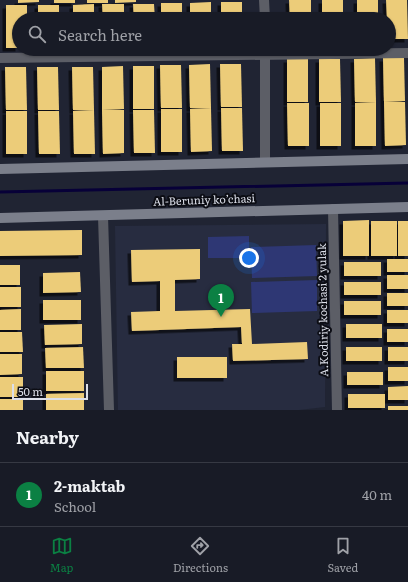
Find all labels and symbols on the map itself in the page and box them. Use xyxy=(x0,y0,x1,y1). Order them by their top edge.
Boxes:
street label: Al-Beruniy ko’chasi xyxy=(153,189,256,209)
street label: A.Kodiriy kochasi 2 yulak xyxy=(313,243,331,377)
your location xyxy=(239,248,259,268)
pin: 1 xyxy=(208,284,234,317)
scale bar xyxy=(12,382,88,401)

